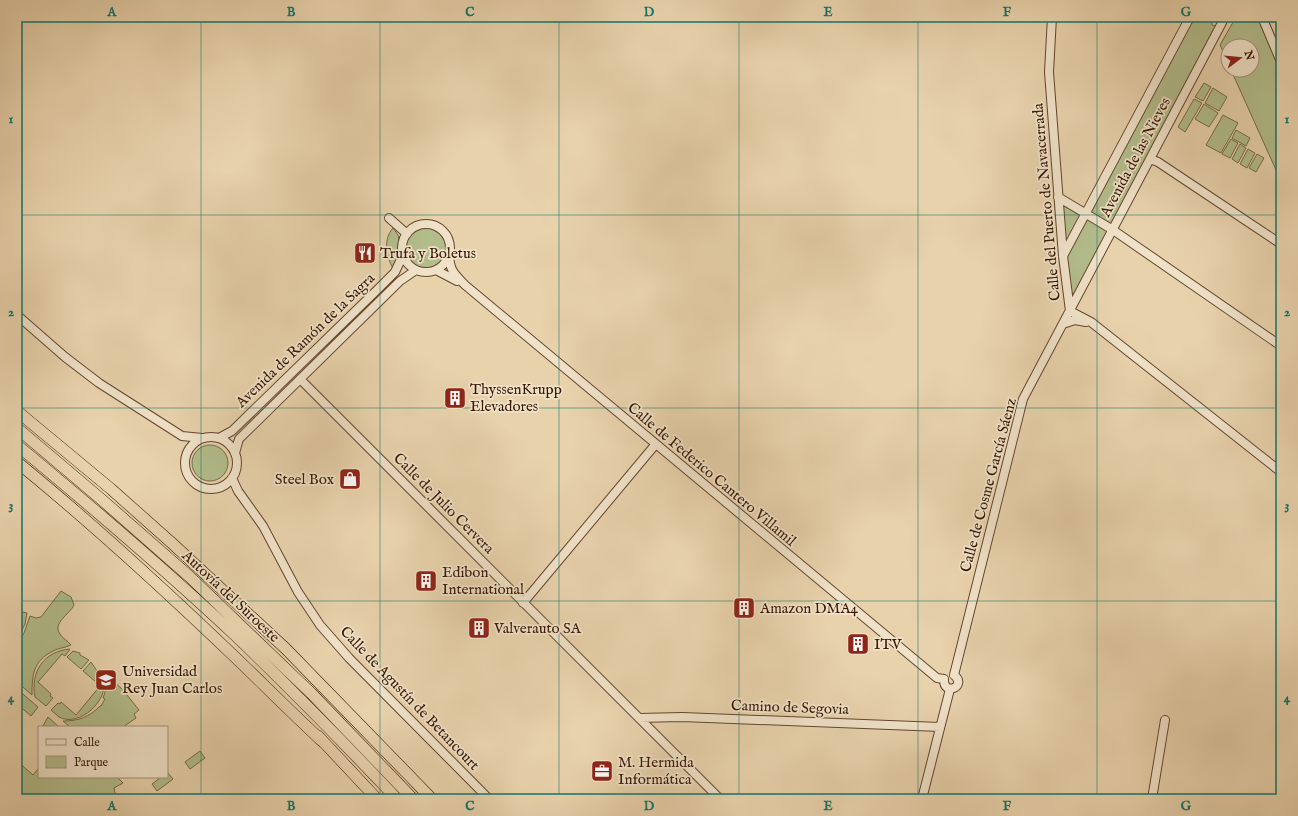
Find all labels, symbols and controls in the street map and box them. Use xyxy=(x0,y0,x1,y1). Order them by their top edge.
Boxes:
text: A xyxy=(107,4,118,21)
text: B xyxy=(287,4,296,21)
text: C xyxy=(465,4,475,21)
text: D xyxy=(644,4,655,21)
text: E xyxy=(823,4,833,21)
text: F xyxy=(1003,4,1012,21)
text: G xyxy=(1181,4,1192,21)
north arrow xyxy=(1220,38,1260,78)
text: N xyxy=(1240,48,1257,62)
street label: Avenida de las Nieves xyxy=(1095,94,1175,221)
street label: Calle del Puerto de Navacerrada xyxy=(1028,102,1065,302)
text: 1 xyxy=(9,111,14,128)
text: 1 xyxy=(1285,111,1290,128)
restaurant icon: Trufa y Boletus xyxy=(352,240,378,266)
place label: Trufa y Boletus xyxy=(380,244,476,263)
street label: Avenida de Ramón de la Sagra xyxy=(231,269,379,413)
text: 2 xyxy=(8,304,14,321)
text: 2 xyxy=(1284,304,1290,321)
place label: ThyssenKrupp Elevadores xyxy=(470,380,562,416)
building icon: ThyssenKrupp Elevadores xyxy=(442,385,468,411)
street label: Calle de Cosme García Sáenz xyxy=(956,396,1021,574)
street label: Calle de Federico Cantero Villamil xyxy=(623,398,801,551)
street label: Calle de Julio Cervera xyxy=(389,449,499,558)
shop icon: Steel Box xyxy=(337,466,363,492)
place label: Steel Box xyxy=(275,470,335,489)
text: 3 xyxy=(9,497,14,514)
text: 3 xyxy=(1285,497,1290,514)
street label: Autovía del Suroeste xyxy=(177,545,284,647)
place label: Edibon International xyxy=(442,563,525,599)
building icon: Edibon International xyxy=(413,568,439,594)
building icon: Amazon DMA4 xyxy=(731,595,757,621)
place label: Amazon DMA4 xyxy=(759,599,859,618)
building icon: Valverauto SA xyxy=(466,615,492,641)
place label: Valverauto SA xyxy=(493,619,582,638)
street label: Calle de Agustín de Betancourt xyxy=(336,622,483,774)
building icon: ITV xyxy=(845,631,871,657)
place label: ITV xyxy=(874,635,903,654)
place label: Universidad Rey Juan Carlos xyxy=(122,662,222,698)
school or university icon: Universidad Rey Juan Carlos xyxy=(93,667,119,693)
text: 4 xyxy=(8,690,15,707)
text: 4 xyxy=(1284,690,1291,707)
street label: Camino de Segovia xyxy=(731,696,850,719)
legend xyxy=(38,726,168,778)
text: Calle xyxy=(74,735,100,750)
place label: M. Hermida Informática xyxy=(618,753,694,789)
text: Parque xyxy=(74,755,109,771)
office icon: M. Hermida Informática xyxy=(589,758,615,784)
text: A xyxy=(107,798,118,815)
text: B xyxy=(287,798,296,815)
text: C xyxy=(465,798,475,815)
text: D xyxy=(644,798,655,815)
text: E xyxy=(823,798,833,815)
text: F xyxy=(1003,798,1012,815)
text: G xyxy=(1181,798,1192,815)

